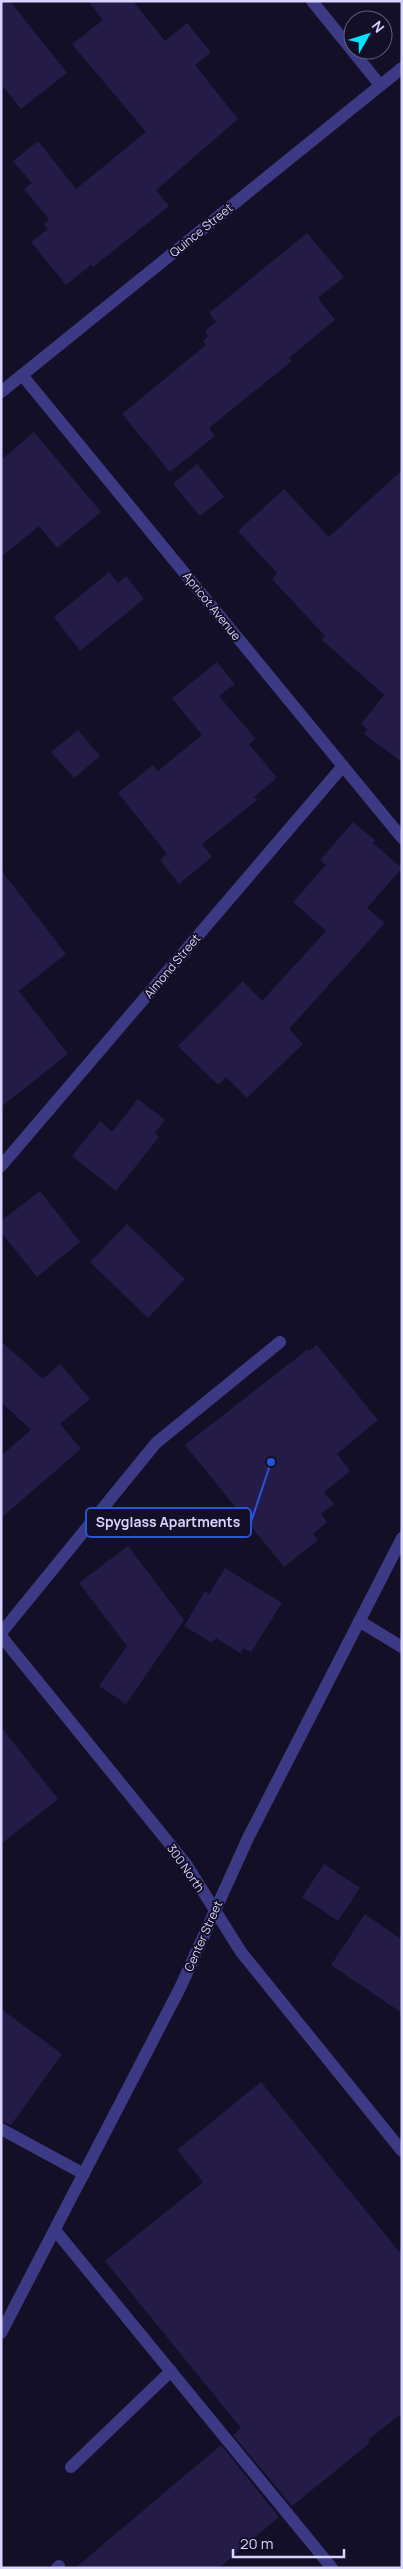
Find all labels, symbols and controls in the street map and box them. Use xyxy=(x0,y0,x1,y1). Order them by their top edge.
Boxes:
north arrow xyxy=(343,10,393,60)
text: N xyxy=(368,17,389,36)
street label: Quince Street xyxy=(166,199,236,261)
street label: Apricot Avenue xyxy=(179,568,245,644)
street label: Almond Street xyxy=(140,930,204,1002)
callout: Spyglass Apartments xyxy=(86,1508,251,1537)
text: Spyglass Apartments xyxy=(96,1512,241,1531)
street label: 300 North xyxy=(163,1840,209,1896)
street label: Center Street xyxy=(180,1898,226,1974)
scale bar xyxy=(233,2526,344,2558)
text: 20 m xyxy=(240,2533,273,2554)

